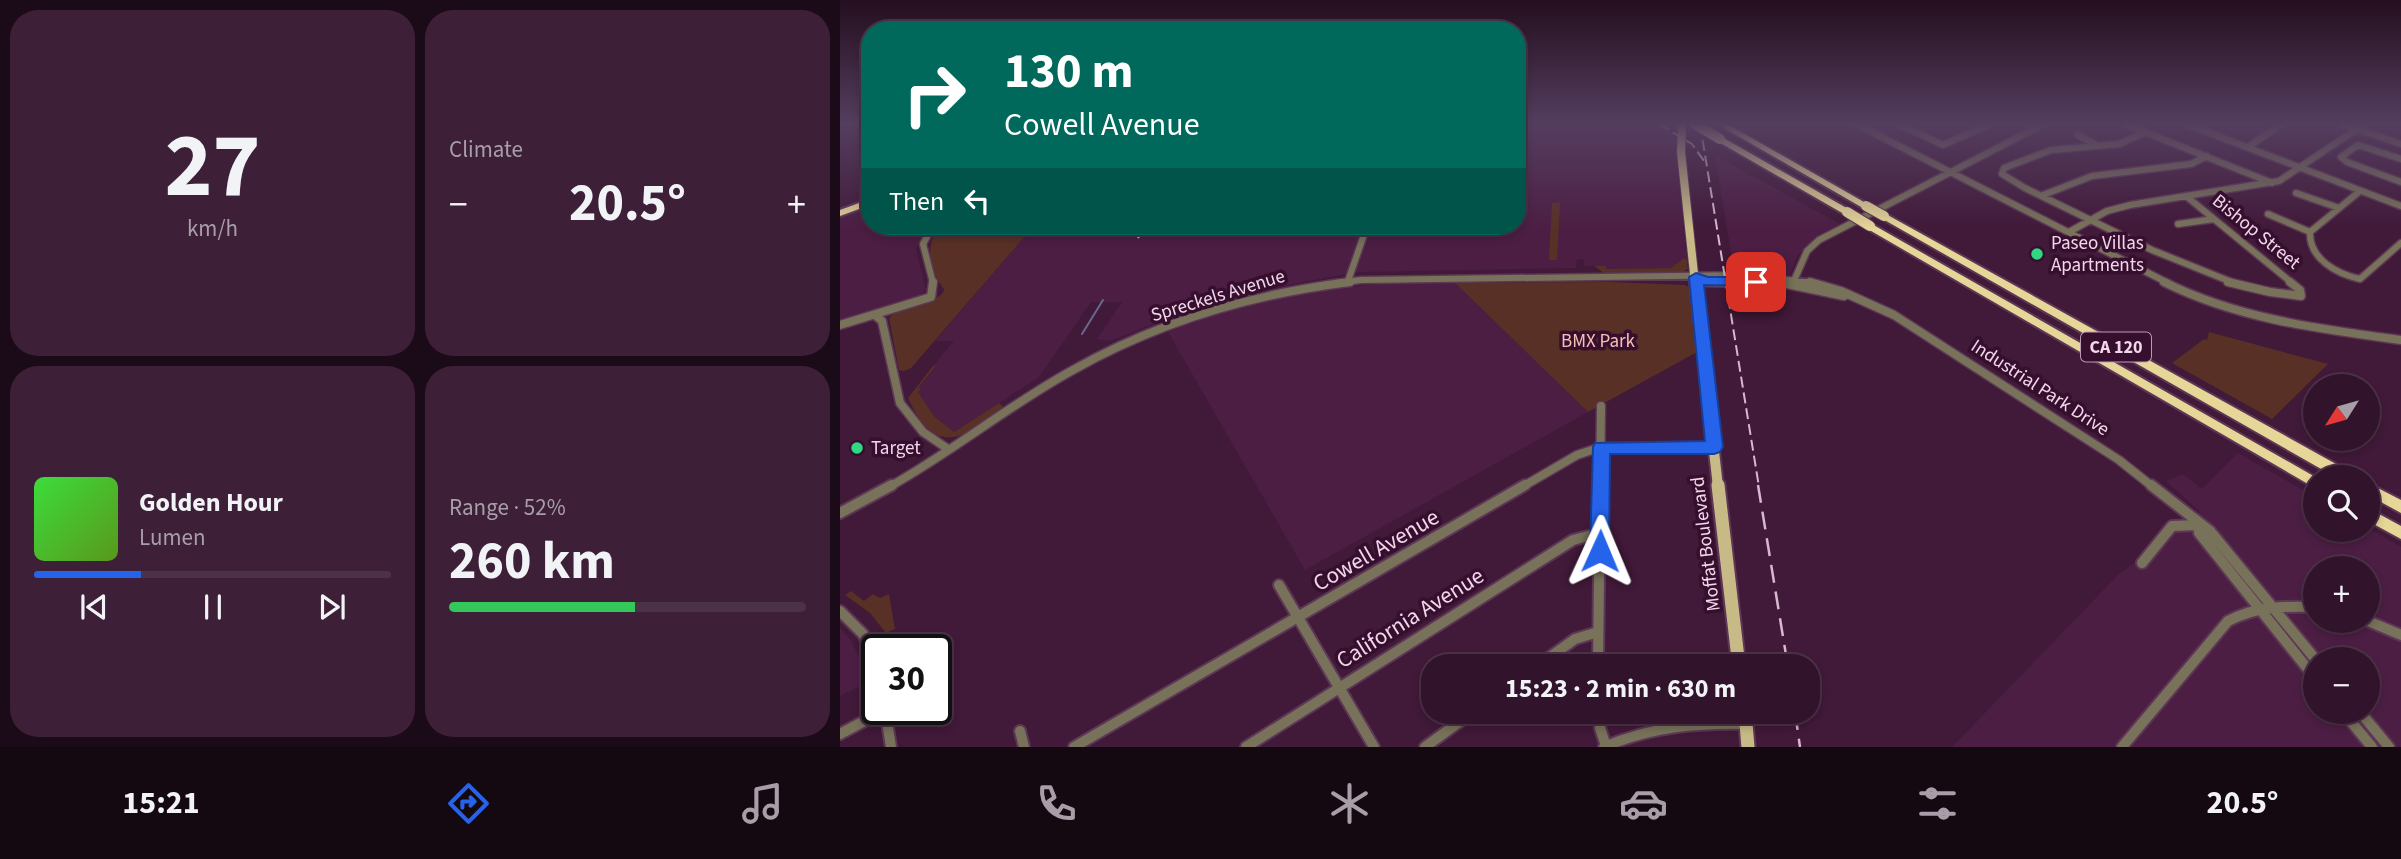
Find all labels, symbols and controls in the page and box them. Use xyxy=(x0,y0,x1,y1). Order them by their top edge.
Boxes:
text: 130 m xyxy=(1004,37,1133,107)
icon: right xyxy=(889,49,980,140)
text: 27 xyxy=(164,102,261,231)
text: Cowell Avenue xyxy=(1004,102,1200,148)
text: Climate xyxy=(449,133,523,166)
text: 20.5° xyxy=(569,167,686,241)
text: − xyxy=(449,178,468,232)
text: + xyxy=(787,178,806,232)
icon: left xyxy=(958,182,996,220)
text: Then xyxy=(889,183,944,220)
street label: Bishop Street xyxy=(2206,188,2306,276)
text: km/h xyxy=(187,212,238,245)
place label: Paseo Villas Apartments xyxy=(2051,230,2144,279)
marker: Paseo Villas Apartments xyxy=(2029,246,2045,262)
pin xyxy=(1726,252,1786,312)
street label: Spreckels Avenue xyxy=(1148,263,1288,329)
icon: arrive xyxy=(1737,263,1775,301)
park label: BMX Park xyxy=(1561,328,1636,355)
road number: CA 120 xyxy=(2081,332,2151,362)
street label: Industrial Park Drive xyxy=(1965,333,2115,443)
north arrow xyxy=(2303,374,2380,452)
map controls xyxy=(2303,374,2380,724)
place label: Target xyxy=(871,435,921,462)
marker: Target xyxy=(849,440,865,456)
button: search xyxy=(2303,465,2380,542)
street label: Moffat Boulevard xyxy=(1684,475,1728,613)
text: Golden Hour xyxy=(139,484,283,521)
text: Range · 52% xyxy=(449,491,566,524)
street label: Cowell Avenue xyxy=(1307,501,1445,599)
position arrow xyxy=(1563,514,1637,588)
text: Lumen xyxy=(139,521,206,554)
text: 260 km xyxy=(449,525,615,599)
button: + xyxy=(2303,556,2380,633)
street label: California Avenue xyxy=(1330,559,1490,677)
icon: previous xyxy=(75,588,113,626)
icon: pause xyxy=(194,588,232,626)
icon: next xyxy=(313,588,351,626)
speed limit sign: 30 xyxy=(861,634,952,725)
button: − xyxy=(2303,647,2380,724)
text: 15:23 · 2 min · 630 m xyxy=(1505,670,1736,707)
icon: directions xyxy=(444,779,493,828)
icon: music xyxy=(738,779,787,828)
icon: phone xyxy=(1032,779,1081,828)
icon: climate xyxy=(1325,779,1374,828)
icon: car xyxy=(1619,779,1668,828)
icon: filters xyxy=(1913,779,1962,828)
text: 15:21 xyxy=(122,780,200,826)
text: 20.5° xyxy=(2207,780,2279,826)

